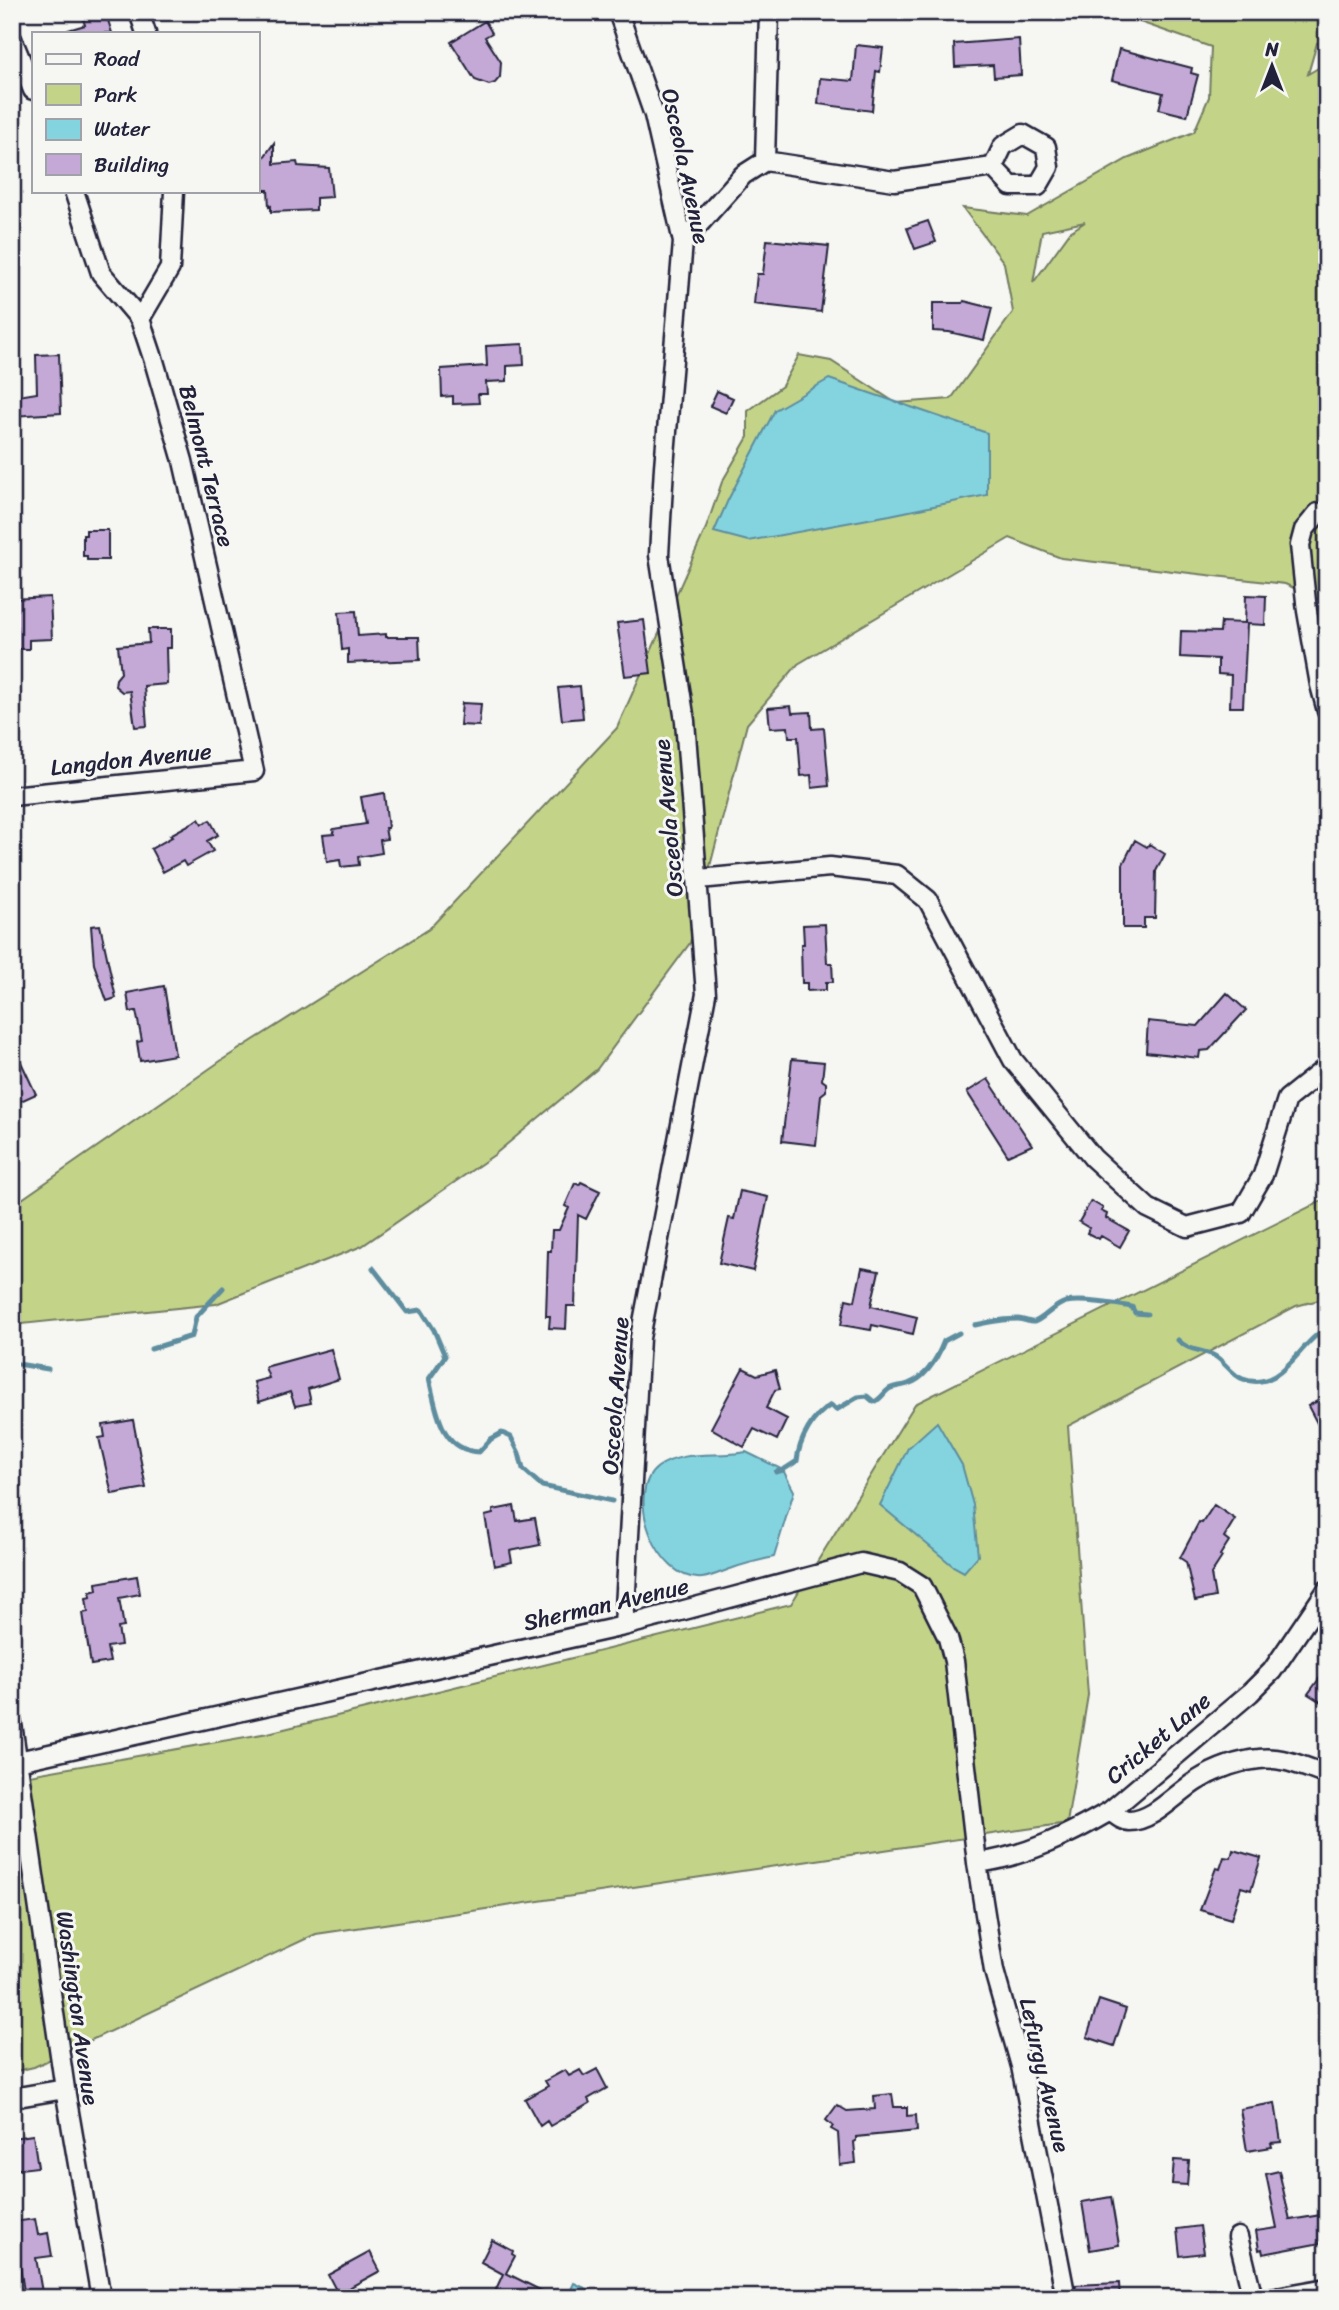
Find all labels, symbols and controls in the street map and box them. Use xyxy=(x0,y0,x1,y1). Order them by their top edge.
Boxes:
legend xyxy=(32,32,259,192)
north arrow xyxy=(1238,32,1308,102)
text: N xyxy=(1264,33,1279,66)
text: Road xyxy=(94,40,141,78)
text: Park xyxy=(94,76,137,114)
street label: Osceola Avenue xyxy=(649,85,722,248)
text: Water xyxy=(94,110,151,148)
text: Building xyxy=(94,146,170,184)
street label: Belmont Terrace xyxy=(167,380,247,552)
street label: Langdon Avenue xyxy=(48,731,214,788)
street label: Osceola Avenue xyxy=(641,737,696,898)
street label: Osceola Avenue xyxy=(590,1316,641,1476)
street label: Sherman Avenue xyxy=(519,1565,693,1643)
street label: Cricket Lane xyxy=(1096,1681,1221,1795)
street label: Washington Avenue xyxy=(44,1908,111,2108)
street label: Lefurgy Avenue xyxy=(1007,1994,1082,2156)

